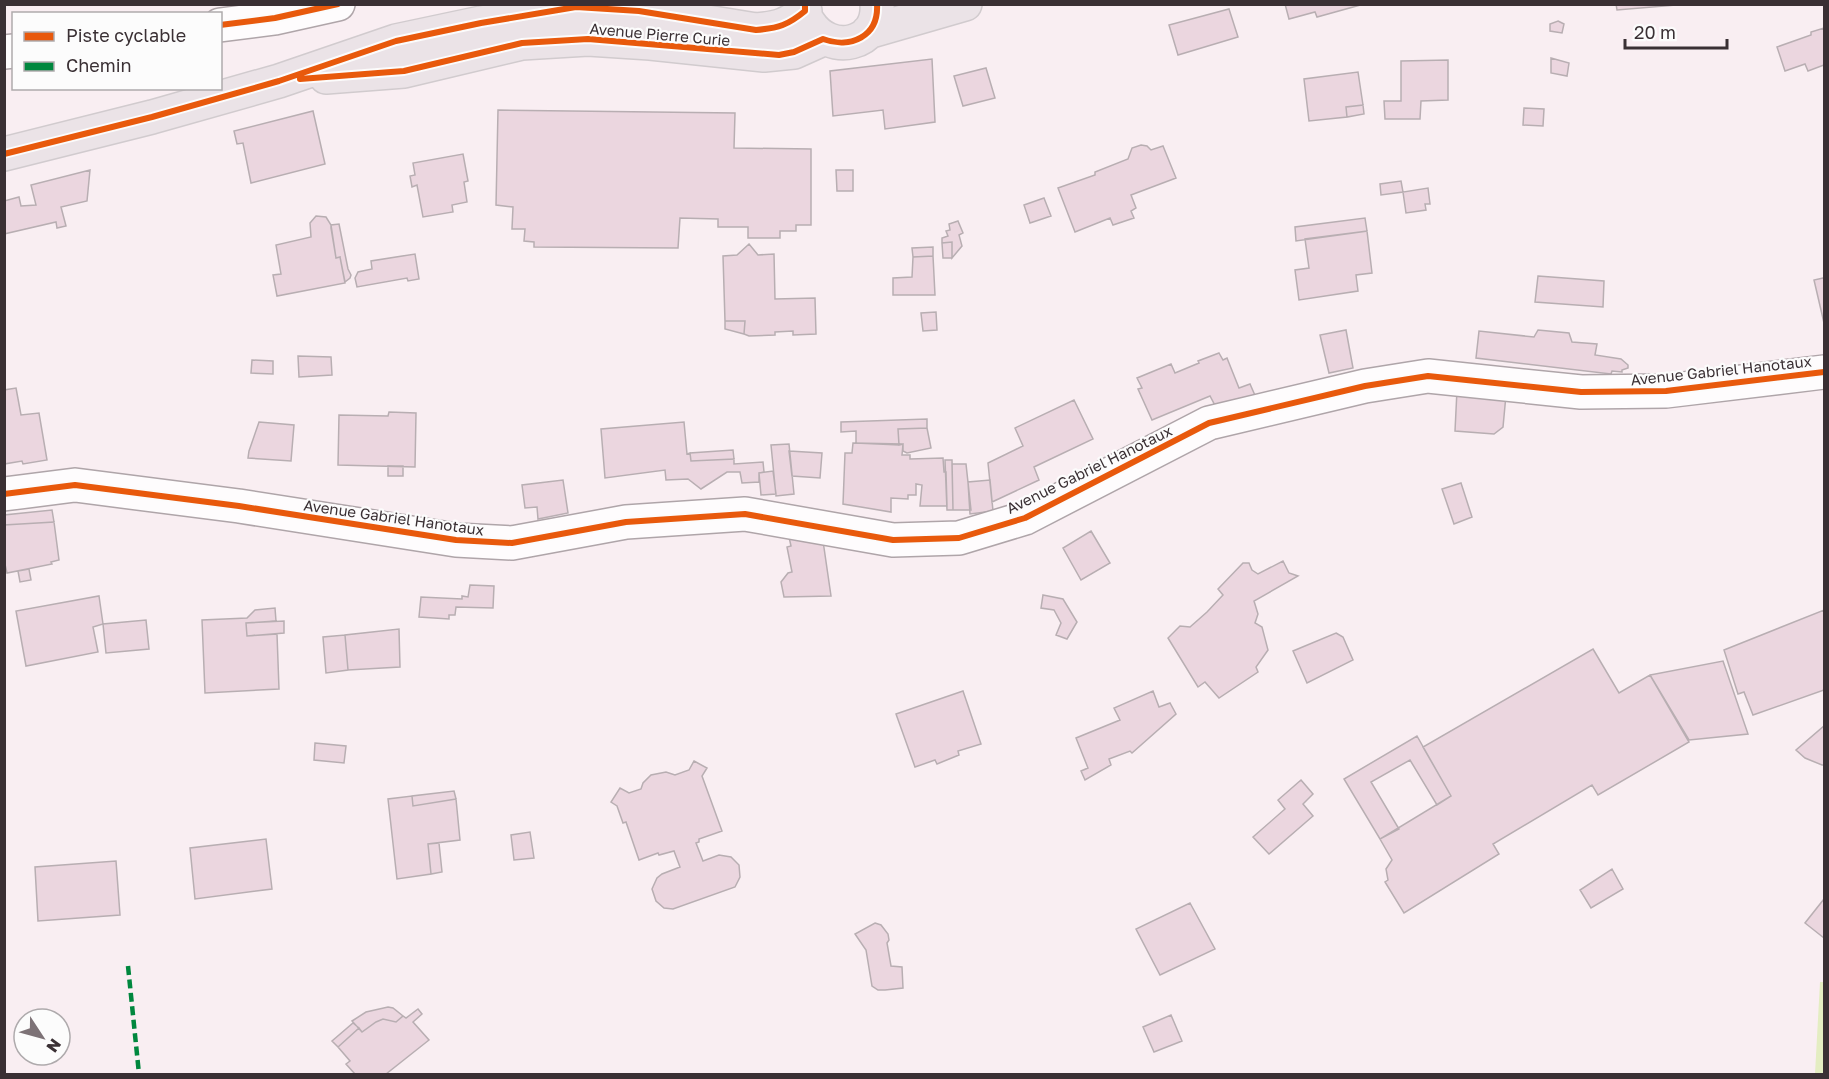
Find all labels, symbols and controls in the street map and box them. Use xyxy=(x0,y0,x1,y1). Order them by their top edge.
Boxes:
legend xyxy=(12,12,222,90)
scale bar xyxy=(1625,12,1727,50)
street label: Avenue Pierre Curie xyxy=(589,19,731,49)
text: 20 m xyxy=(1634,21,1676,43)
text: Piste cyclable xyxy=(66,24,186,46)
text: Chemin xyxy=(66,54,132,76)
street label: Avenue Gabriel Hanotaux xyxy=(1630,352,1812,388)
street label: Avenue Gabriel Hanotaux xyxy=(1003,421,1175,517)
street label: Avenue Gabriel Hanotaux xyxy=(303,495,485,539)
north arrow xyxy=(12,1007,72,1067)
text: N xyxy=(42,1035,66,1057)

